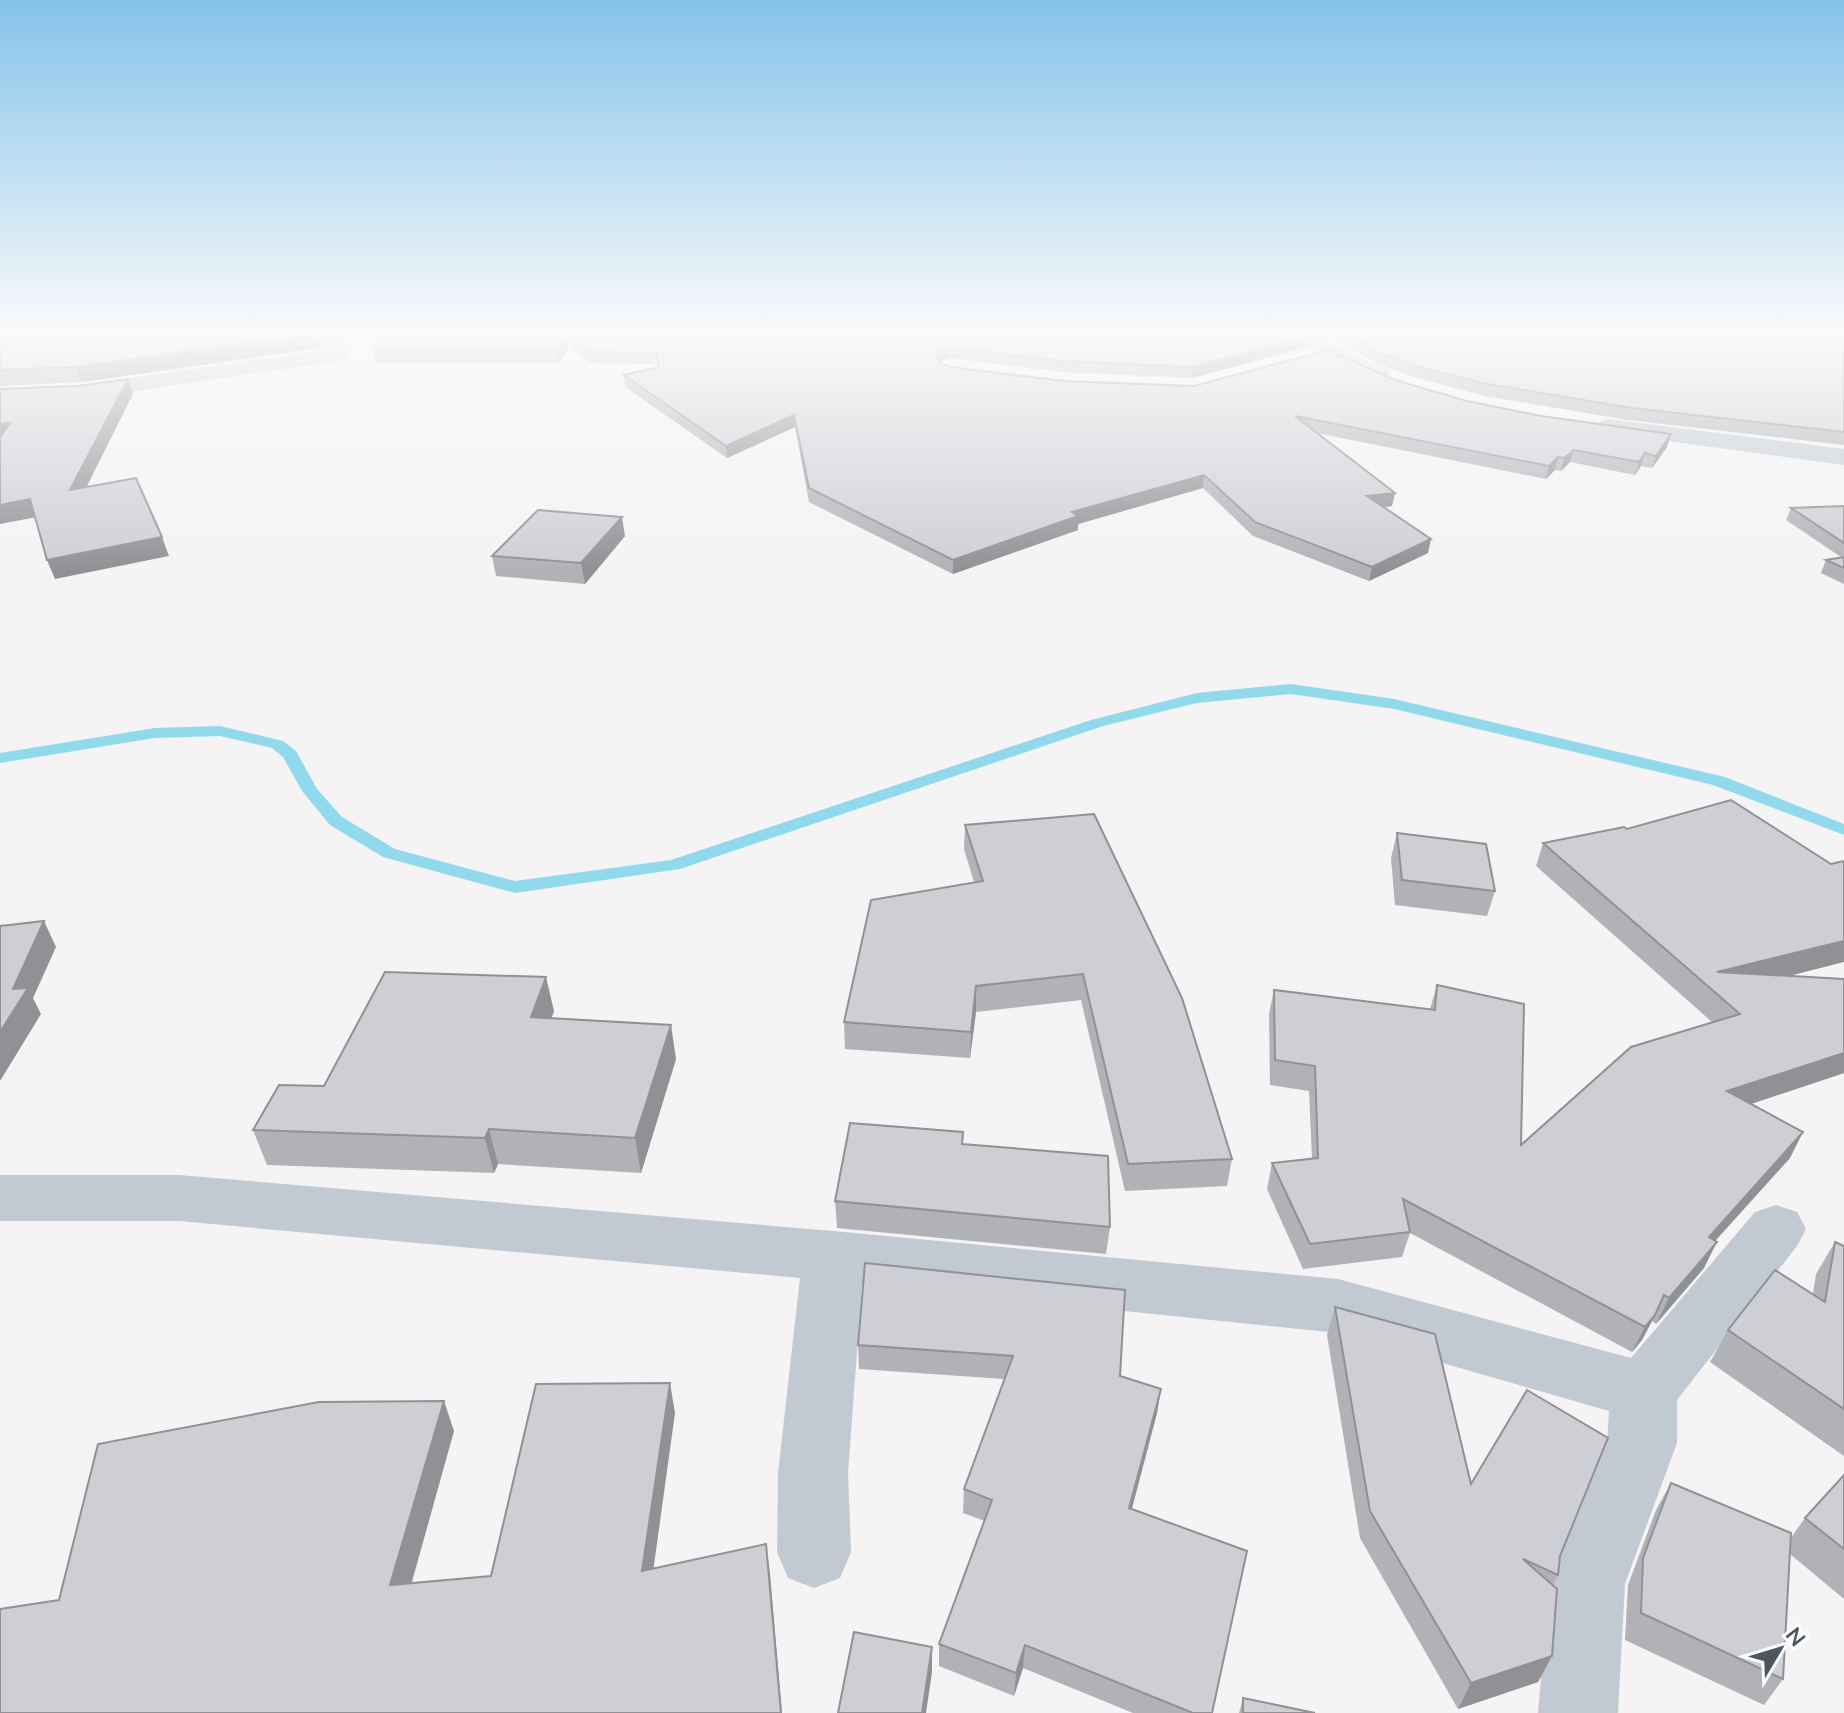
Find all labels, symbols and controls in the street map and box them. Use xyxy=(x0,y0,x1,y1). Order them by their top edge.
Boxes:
north arrow xyxy=(1740,1609,1820,1689)
text: N xyxy=(1778,1622,1812,1653)

